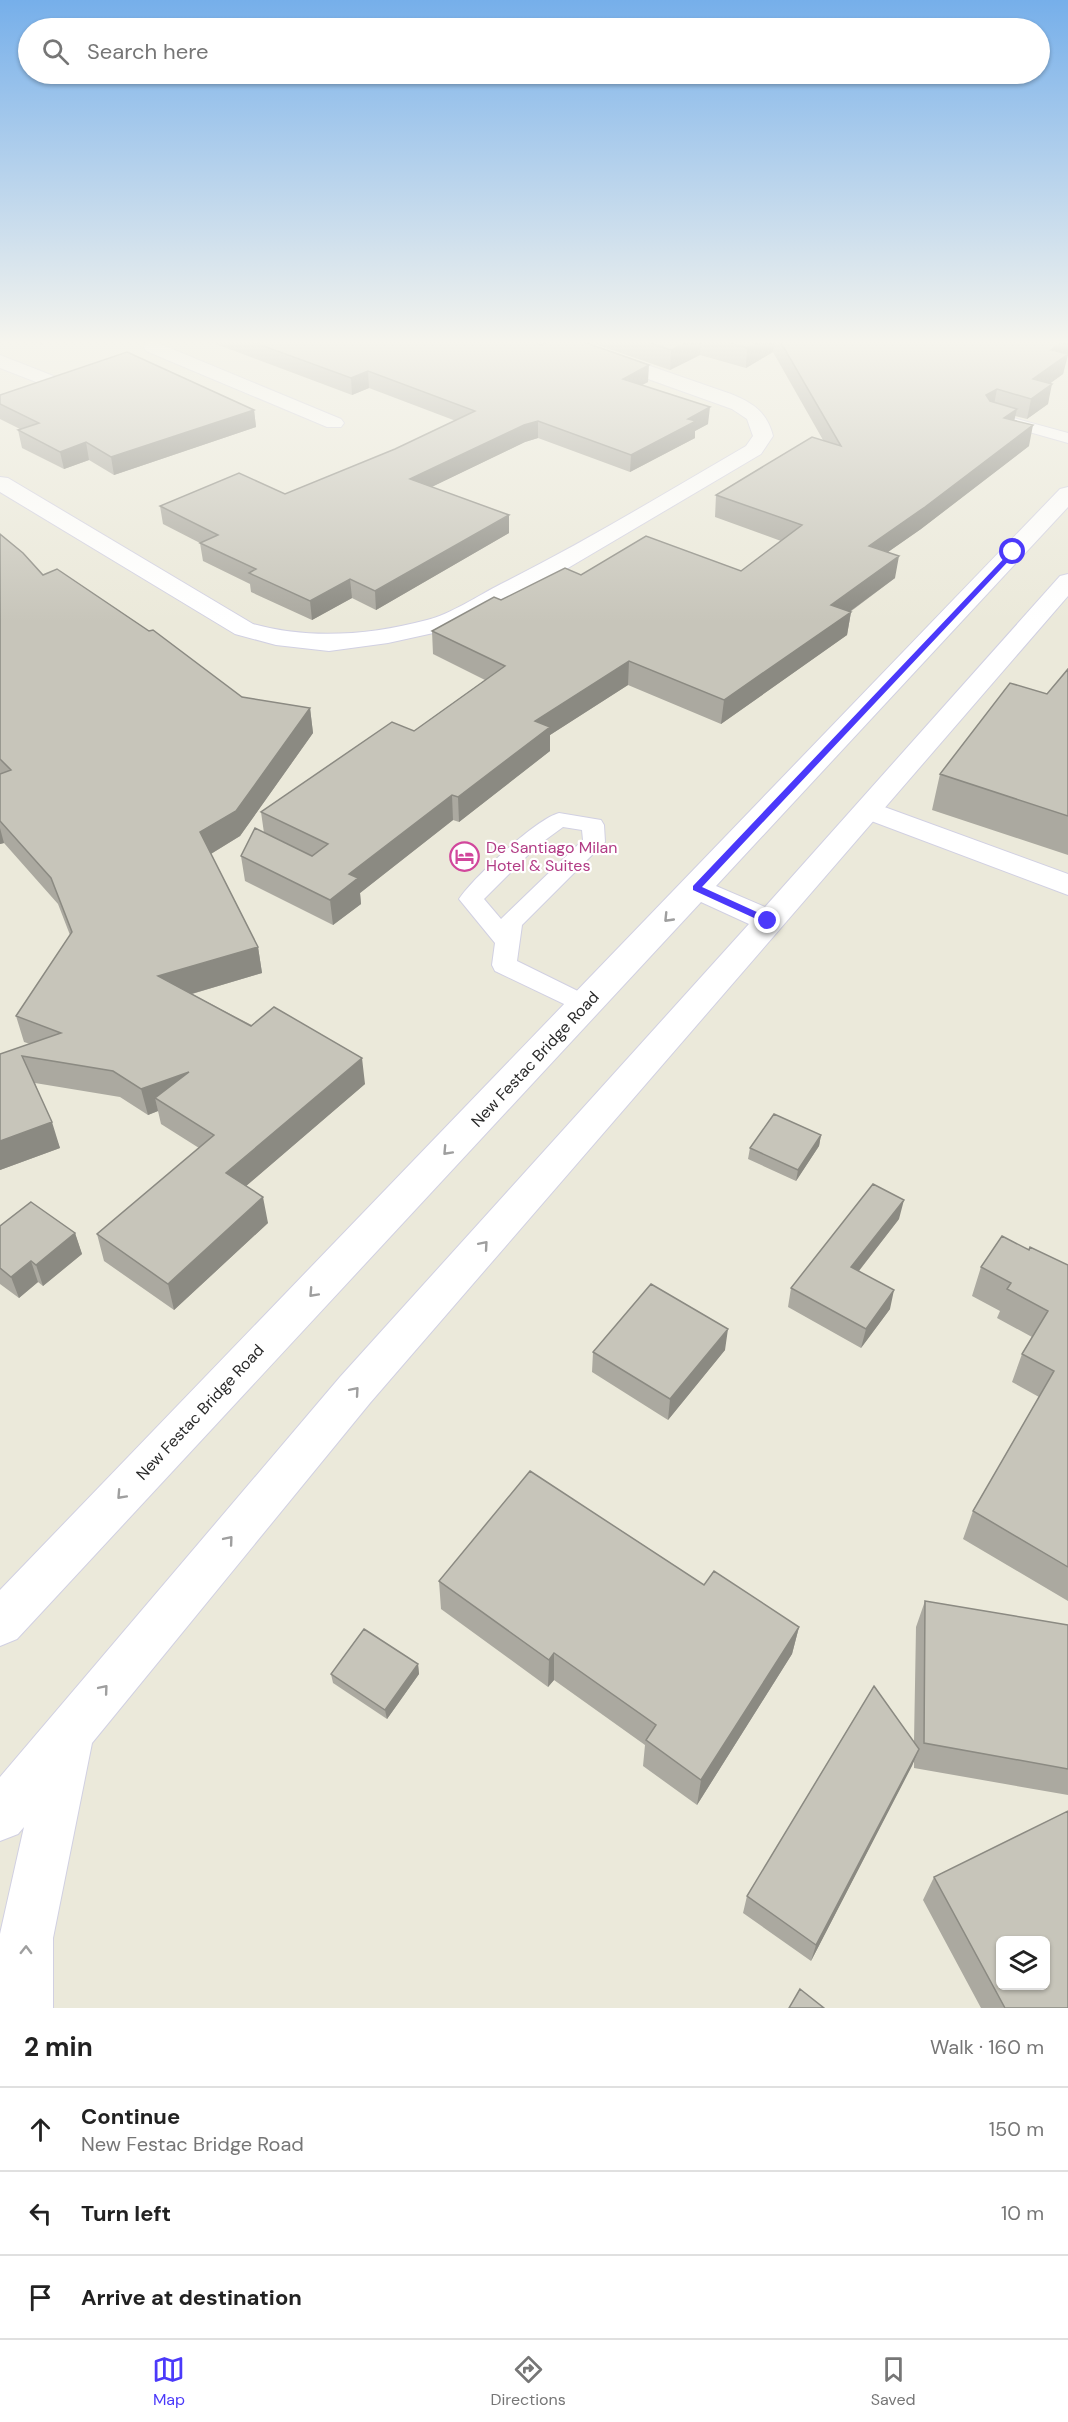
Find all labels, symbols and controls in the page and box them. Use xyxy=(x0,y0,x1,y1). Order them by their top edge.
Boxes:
search box xyxy=(18,18,1050,84)
icon: search xyxy=(39,35,72,68)
text: Search here xyxy=(87,37,208,66)
route start xyxy=(999,538,1025,564)
place label: De Santiago Milan Hotel & Suites xyxy=(486,837,617,876)
hotel icon: De Santiago Milan Hotel & Suites xyxy=(449,840,481,872)
route end xyxy=(754,907,780,933)
one-way arrow xyxy=(664,912,675,922)
street label: New Festac Bridge Road xyxy=(467,987,603,1131)
one-way arrow xyxy=(443,1145,454,1155)
one-way arrow xyxy=(477,1241,488,1252)
one-way arrow xyxy=(309,1286,320,1297)
street label: New Festac Bridge Road xyxy=(132,1340,268,1484)
one-way arrow xyxy=(348,1387,359,1398)
one-way arrow xyxy=(117,1489,128,1499)
one-way arrow xyxy=(222,1536,233,1547)
one-way arrow xyxy=(97,1685,108,1696)
map controls xyxy=(996,1936,1050,1990)
button: layers xyxy=(996,1936,1050,1990)
one-way arrow xyxy=(20,1945,32,1954)
text: 2 min xyxy=(24,2030,93,2064)
text: Walk · 160 m xyxy=(930,2034,1044,2060)
text: Continue xyxy=(81,2102,180,2131)
icon: ahead xyxy=(24,2113,57,2146)
text: 150 m xyxy=(989,2116,1044,2142)
text: New Festac Bridge Road xyxy=(81,2131,304,2157)
icon: left xyxy=(24,2197,57,2230)
text: Turn left xyxy=(81,2199,171,2228)
text: 10 m xyxy=(1001,2200,1044,2226)
icon: arrive xyxy=(24,2281,57,2314)
text: Arrive at destination xyxy=(81,2283,302,2312)
tab: Map xyxy=(152,2353,185,2410)
tab: Directions xyxy=(490,2353,566,2410)
tab: Saved xyxy=(871,2353,916,2410)

